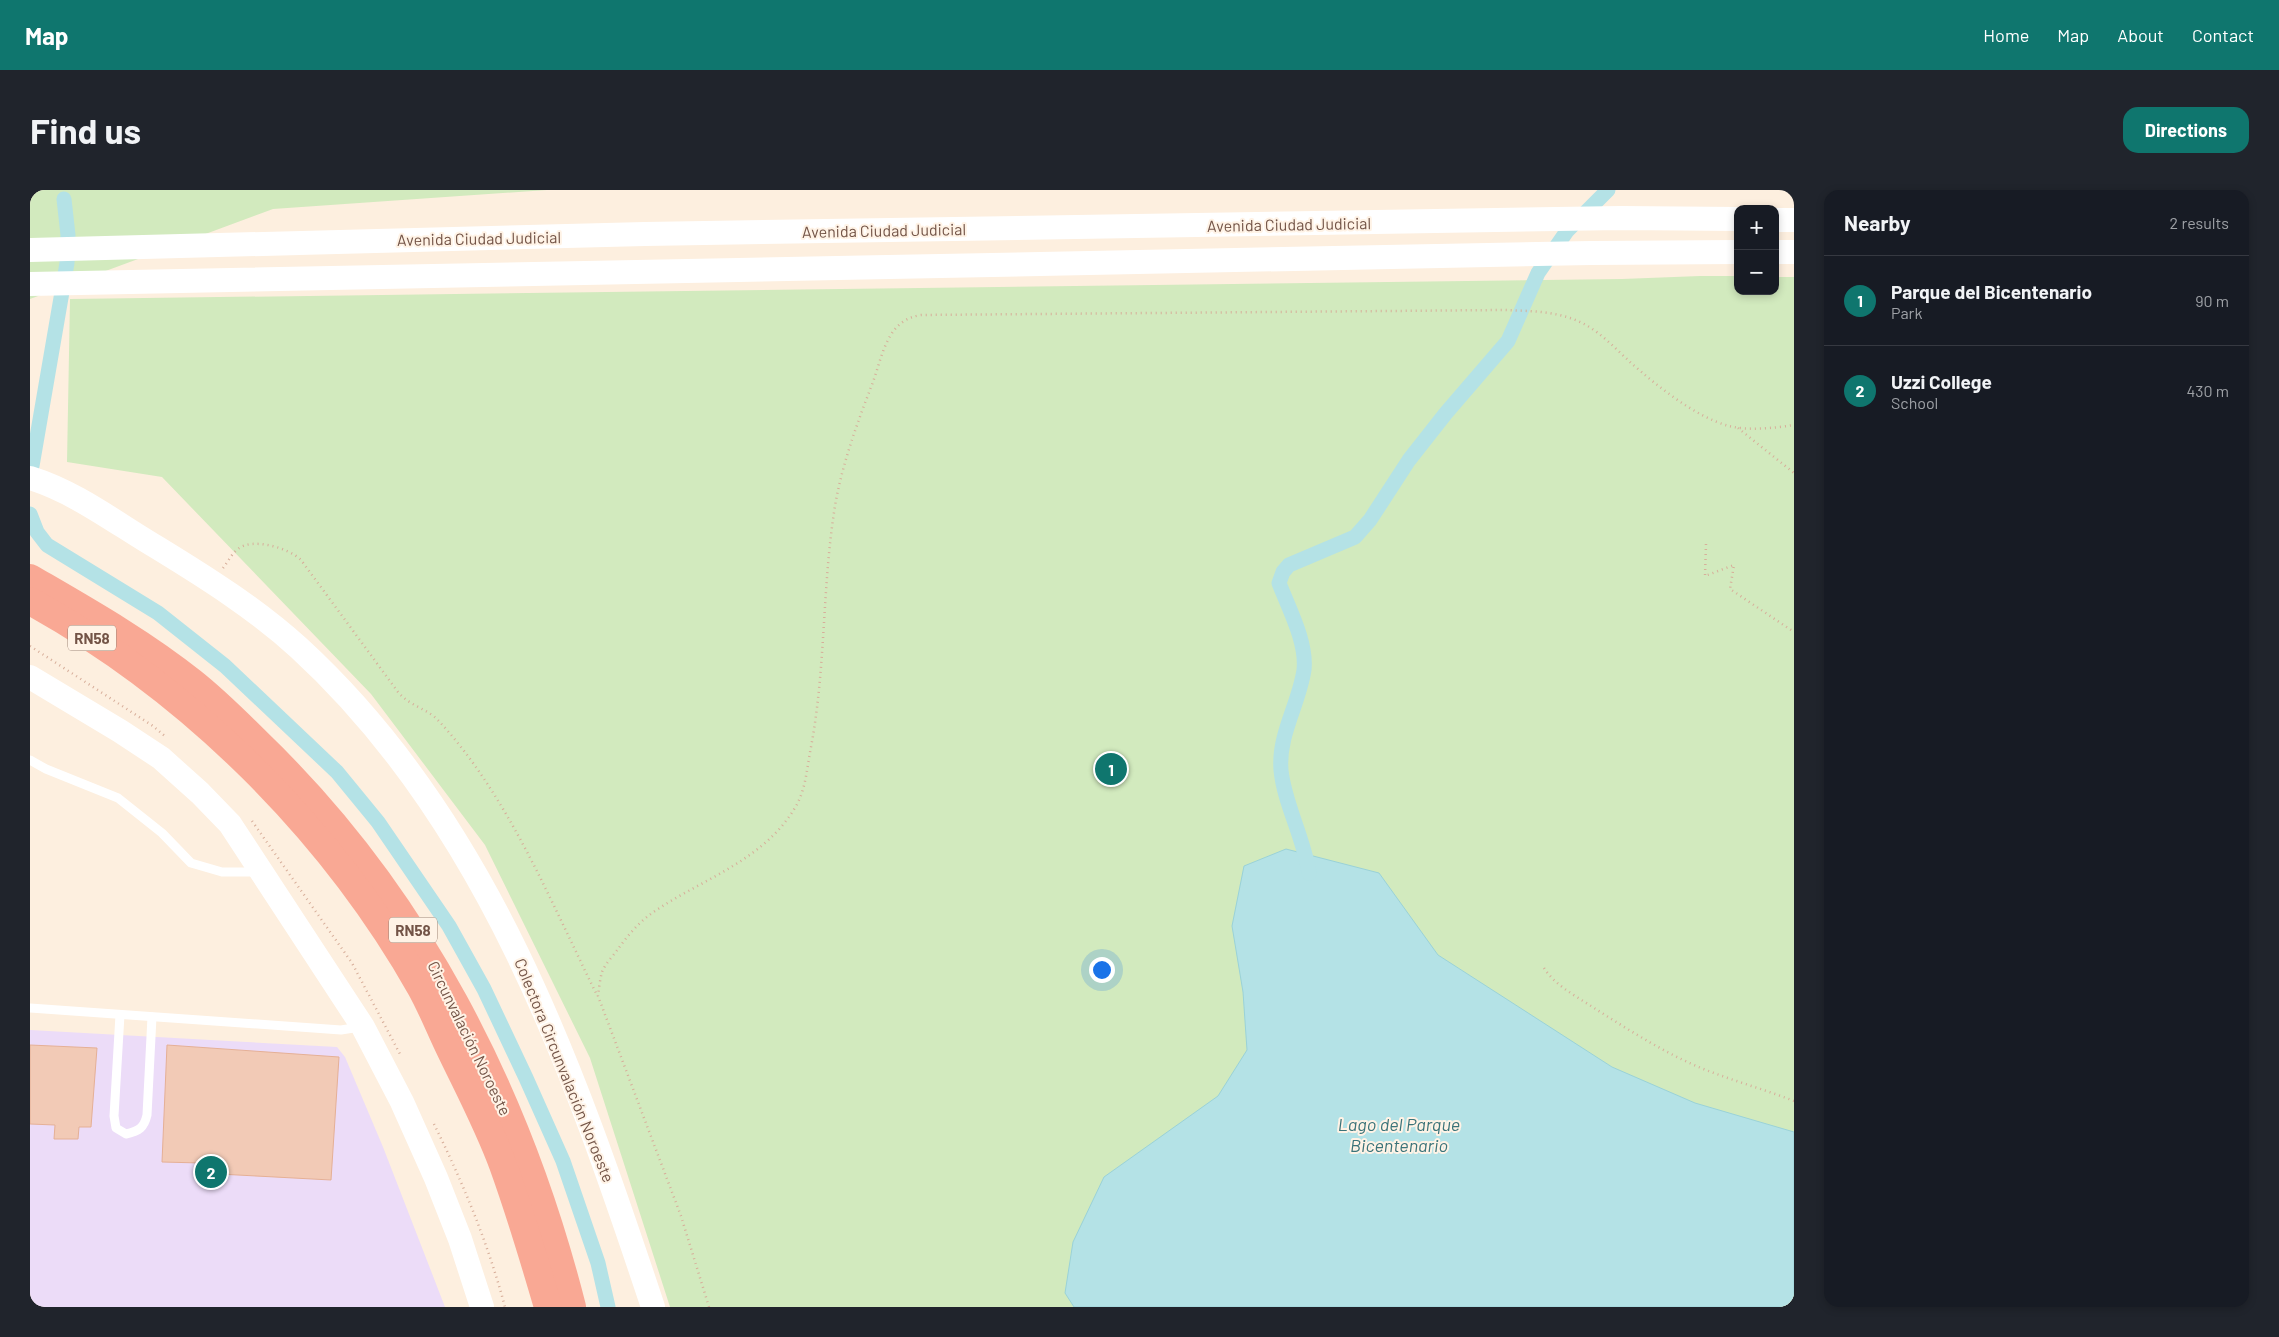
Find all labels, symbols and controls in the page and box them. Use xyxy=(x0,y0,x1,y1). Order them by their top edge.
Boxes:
text: Map xyxy=(25,21,68,50)
text: Home xyxy=(1983,24,2029,46)
text: Map xyxy=(2057,24,2089,46)
text: About xyxy=(2117,24,2164,46)
text: Contact xyxy=(2192,24,2254,46)
button: Directions xyxy=(2123,107,2249,153)
text: Find us xyxy=(30,109,141,151)
map controls xyxy=(1734,205,1779,295)
button: + xyxy=(1734,205,1779,250)
text: Nearby xyxy=(1844,210,1910,235)
street label: Avenida Ciudad Judicial xyxy=(1207,213,1371,235)
text: 2 results xyxy=(2170,213,2229,232)
street label: Avenida Ciudad Judicial xyxy=(802,219,966,241)
street label: Avenida Ciudad Judicial xyxy=(397,227,561,249)
button: − xyxy=(1734,250,1779,295)
text: Parque del Bicentenario xyxy=(1891,280,2092,303)
text: 1 xyxy=(1857,291,1863,310)
text: 90 m xyxy=(2195,291,2229,310)
text: Park xyxy=(1891,303,1922,322)
text: Uzzi College xyxy=(1891,370,1992,393)
text: 2 xyxy=(1856,381,1864,400)
text: 430 m xyxy=(2186,381,2229,400)
text: School xyxy=(1891,393,1938,412)
road number: RN58 xyxy=(68,626,116,650)
pin: 1 xyxy=(1095,750,1127,788)
road number: RN58 xyxy=(389,918,437,942)
street label: Colectora Circunvalación Noroeste xyxy=(511,955,619,1185)
your location xyxy=(1089,957,1115,983)
street label: Circunvalación Noroeste xyxy=(424,958,516,1118)
water label: Lago del Parque Bicentenario xyxy=(1338,1113,1460,1156)
pin: 2 xyxy=(195,1153,227,1191)

